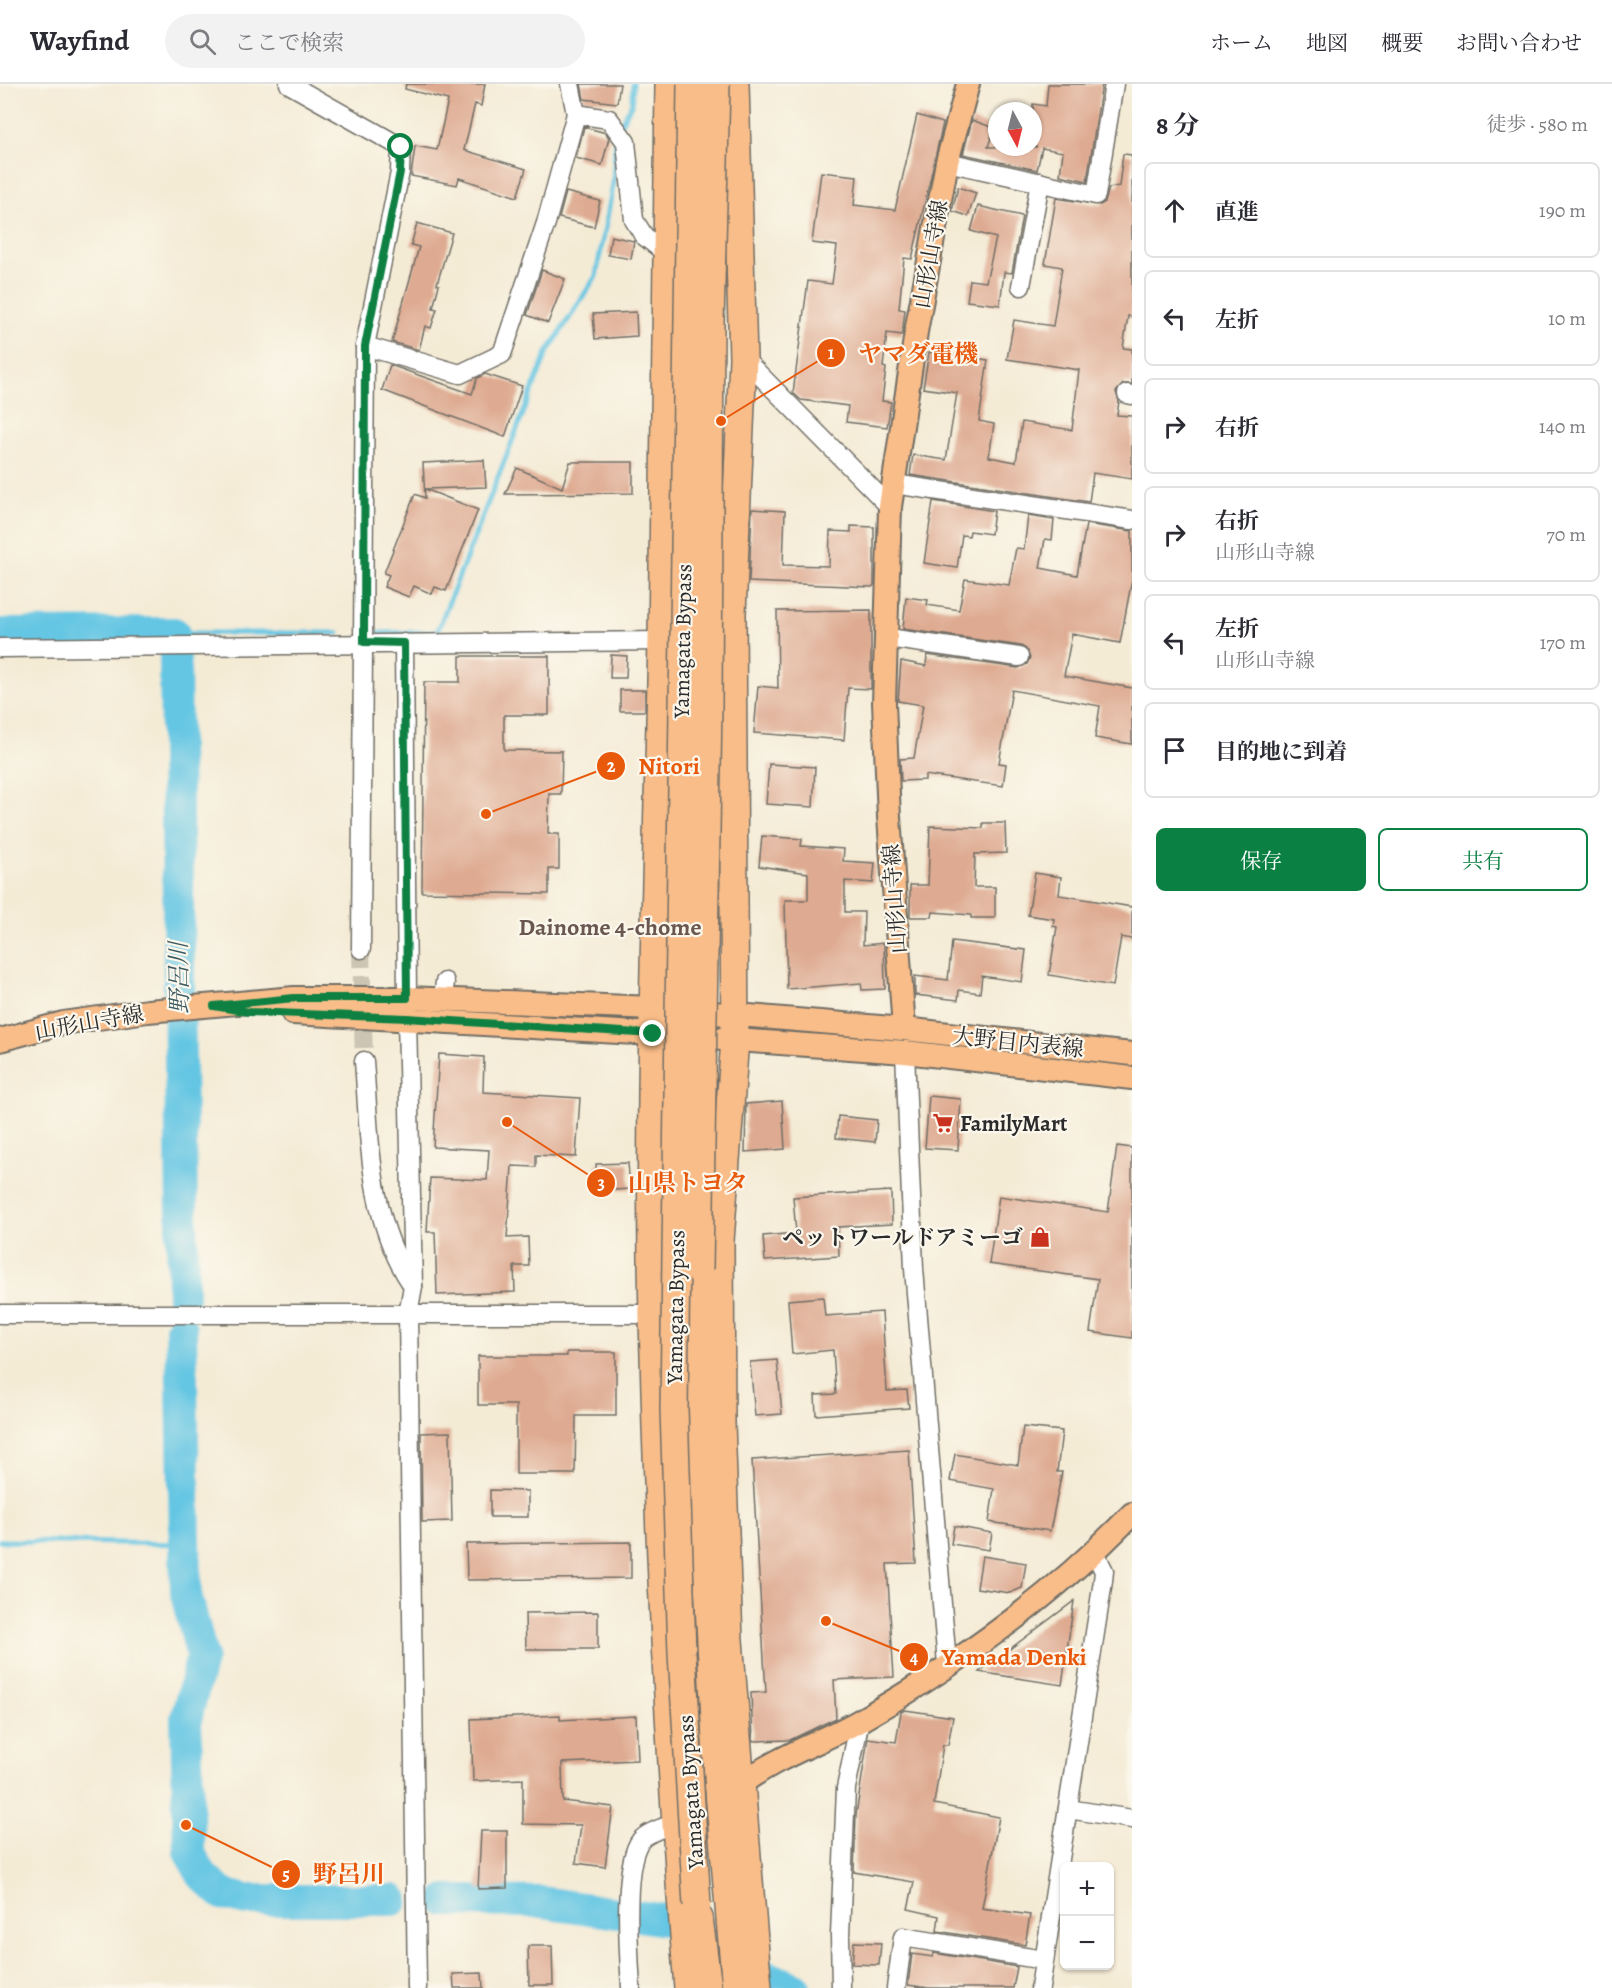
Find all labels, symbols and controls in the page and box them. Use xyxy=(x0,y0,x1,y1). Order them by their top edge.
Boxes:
search box xyxy=(165,14,585,68)
text: Wayfind xyxy=(30,22,129,60)
icon: search xyxy=(186,25,219,58)
text: ここで検索 xyxy=(234,28,344,58)
text: ホーム xyxy=(1210,29,1273,57)
text: 地図 xyxy=(1306,29,1348,57)
text: 概要 xyxy=(1381,29,1423,57)
text: お問い合わせ xyxy=(1456,29,1582,57)
north arrow xyxy=(988,102,1042,156)
text: 8 分 xyxy=(1156,108,1199,143)
text: 徒歩 · 580 m xyxy=(1487,111,1588,138)
route start xyxy=(387,133,413,159)
icon: ahead xyxy=(1158,194,1191,227)
street label: 山形山寺線 xyxy=(907,197,955,311)
text: 直進 xyxy=(1215,197,1259,227)
text: 190 m xyxy=(1539,197,1586,224)
icon: left xyxy=(1158,302,1191,335)
text: 左折 xyxy=(1215,305,1259,335)
text: 10 m xyxy=(1548,305,1586,332)
callout: ヤマダ電機 xyxy=(816,332,990,374)
text: ヤマダ電機 xyxy=(858,338,978,370)
text: 1 xyxy=(828,341,835,365)
icon: right xyxy=(1158,410,1191,443)
text: 右折 xyxy=(1215,413,1259,443)
text: 140 m xyxy=(1539,413,1586,440)
text: 右折 xyxy=(1215,506,1259,536)
icon: right xyxy=(1158,518,1191,551)
text: 70 m xyxy=(1546,521,1586,548)
text: 山形山寺線 xyxy=(1215,539,1315,566)
street label: Yamagata Bypass xyxy=(667,564,699,720)
text: 左折 xyxy=(1215,614,1259,644)
icon: left xyxy=(1158,626,1191,659)
text: 170 m xyxy=(1540,629,1586,656)
text: 山形山寺線 xyxy=(1215,647,1315,674)
icon: arrive xyxy=(1158,734,1191,767)
text: 目的地に到着 xyxy=(1215,737,1347,767)
callout: Nitori xyxy=(596,745,711,787)
text: Nitori xyxy=(638,750,700,782)
text: 2 xyxy=(607,754,616,778)
button: 保存 xyxy=(1156,828,1366,891)
button: 共有 xyxy=(1378,828,1588,891)
street label: 山形山寺線 xyxy=(876,843,914,955)
district label: Dainome 4-chome xyxy=(518,911,702,943)
water label: 野呂川 xyxy=(162,939,196,1014)
street label: 山形山寺線 xyxy=(32,999,146,1047)
route end xyxy=(639,1020,665,1046)
street label: 大野目内表線 xyxy=(951,1021,1085,1065)
place label: FamilyMart xyxy=(960,1109,1068,1139)
supermarket icon: FamilyMart xyxy=(931,1111,955,1135)
callout: 山県トヨタ xyxy=(586,1162,760,1204)
text: 山県トヨタ xyxy=(628,1167,748,1199)
text: 3 xyxy=(597,1171,605,1195)
place label: ペットワールドアミーゴ xyxy=(782,1223,1023,1253)
shop icon: ペットワールドアミーゴ xyxy=(1028,1225,1052,1249)
street label: Yamagata Bypass xyxy=(660,1230,692,1386)
callout: Yamada Denki xyxy=(899,1636,1099,1678)
text: Yamada Denki xyxy=(940,1641,1087,1673)
text: 4 xyxy=(910,1645,919,1669)
street label: Yamagata Bypass xyxy=(671,1714,711,1871)
callout: 野呂川 xyxy=(271,1853,397,1895)
text: 野呂川 xyxy=(313,1858,385,1890)
text: 5 xyxy=(282,1862,290,1886)
map controls xyxy=(1060,1862,1114,1970)
button: + xyxy=(1060,1862,1114,1916)
button: − xyxy=(1060,1916,1114,1970)

